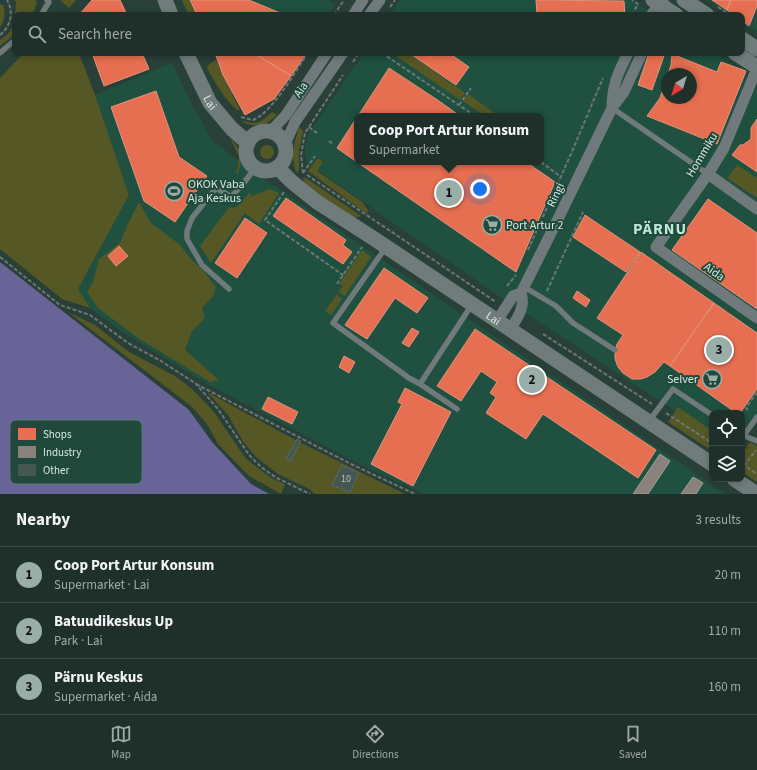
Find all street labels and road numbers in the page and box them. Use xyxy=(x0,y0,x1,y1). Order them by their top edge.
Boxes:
street label: Aia xyxy=(290,79,312,101)
street label: Lai xyxy=(199,92,221,114)
street label: Hommiku xyxy=(682,129,722,181)
street label: Ringi xyxy=(543,180,569,210)
street label: Aida xyxy=(700,259,728,285)
street label: Lai xyxy=(482,307,504,329)

